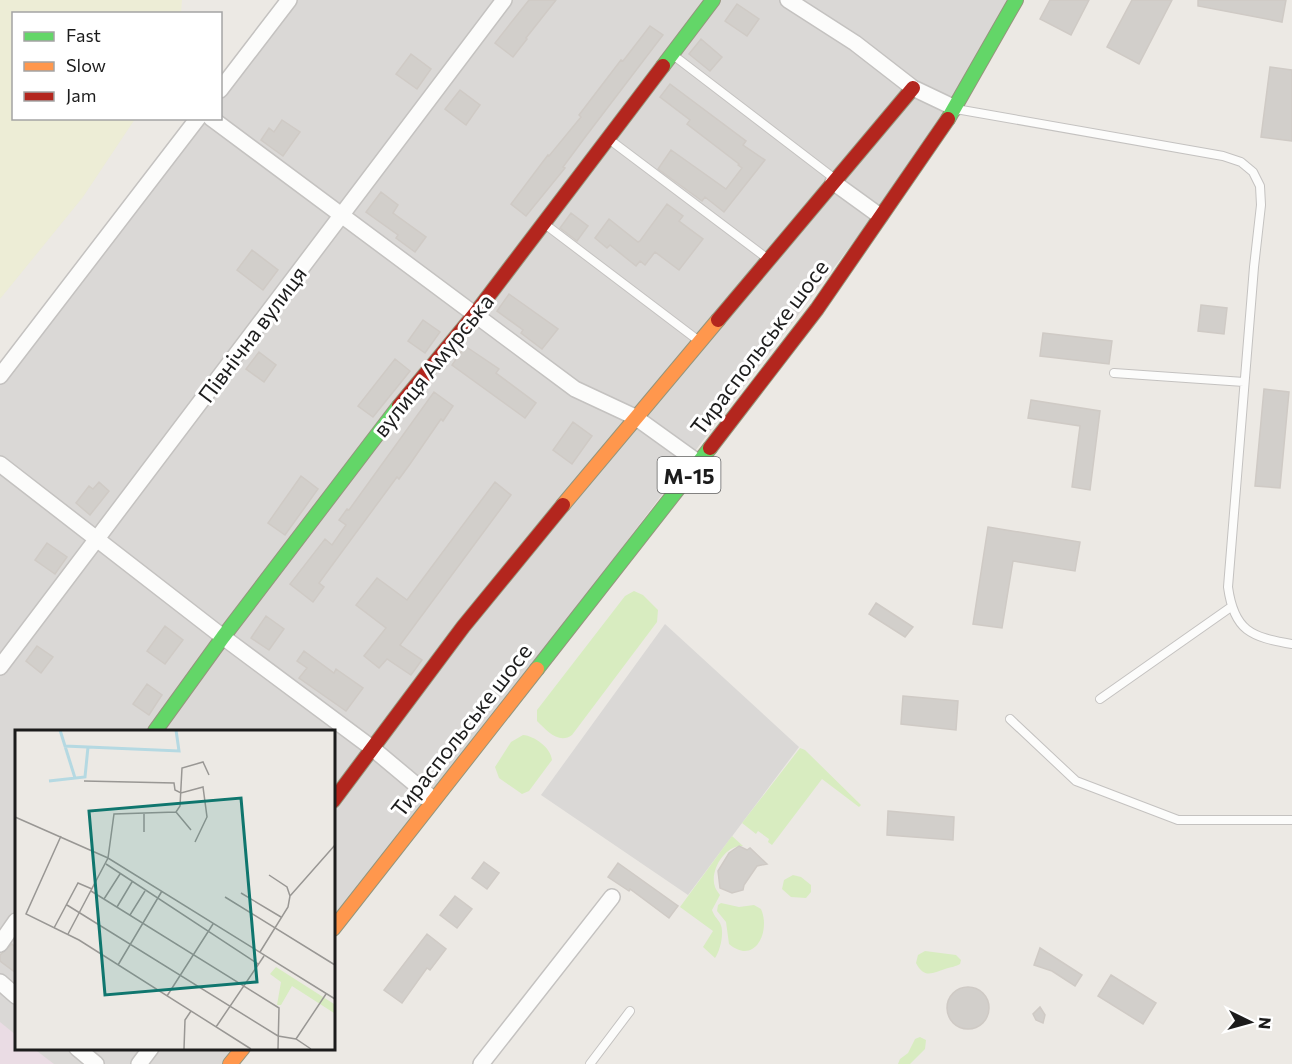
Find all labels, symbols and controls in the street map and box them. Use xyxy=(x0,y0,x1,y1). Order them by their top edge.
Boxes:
legend xyxy=(12,12,222,120)
text: Fast xyxy=(66,24,101,46)
text: Slow xyxy=(66,54,106,76)
text: Jam xyxy=(66,84,96,106)
street label: Тираспольське шосе xyxy=(684,254,834,440)
street label: Північна вулиця xyxy=(192,261,312,407)
street label: вулиця Амурська xyxy=(367,288,499,442)
road number: М-15 xyxy=(658,457,720,493)
street label: Тираспольське шосе xyxy=(385,638,537,822)
inset map xyxy=(15,730,334,1049)
north arrow xyxy=(1220,992,1280,1052)
text: N xyxy=(1255,1017,1275,1030)

